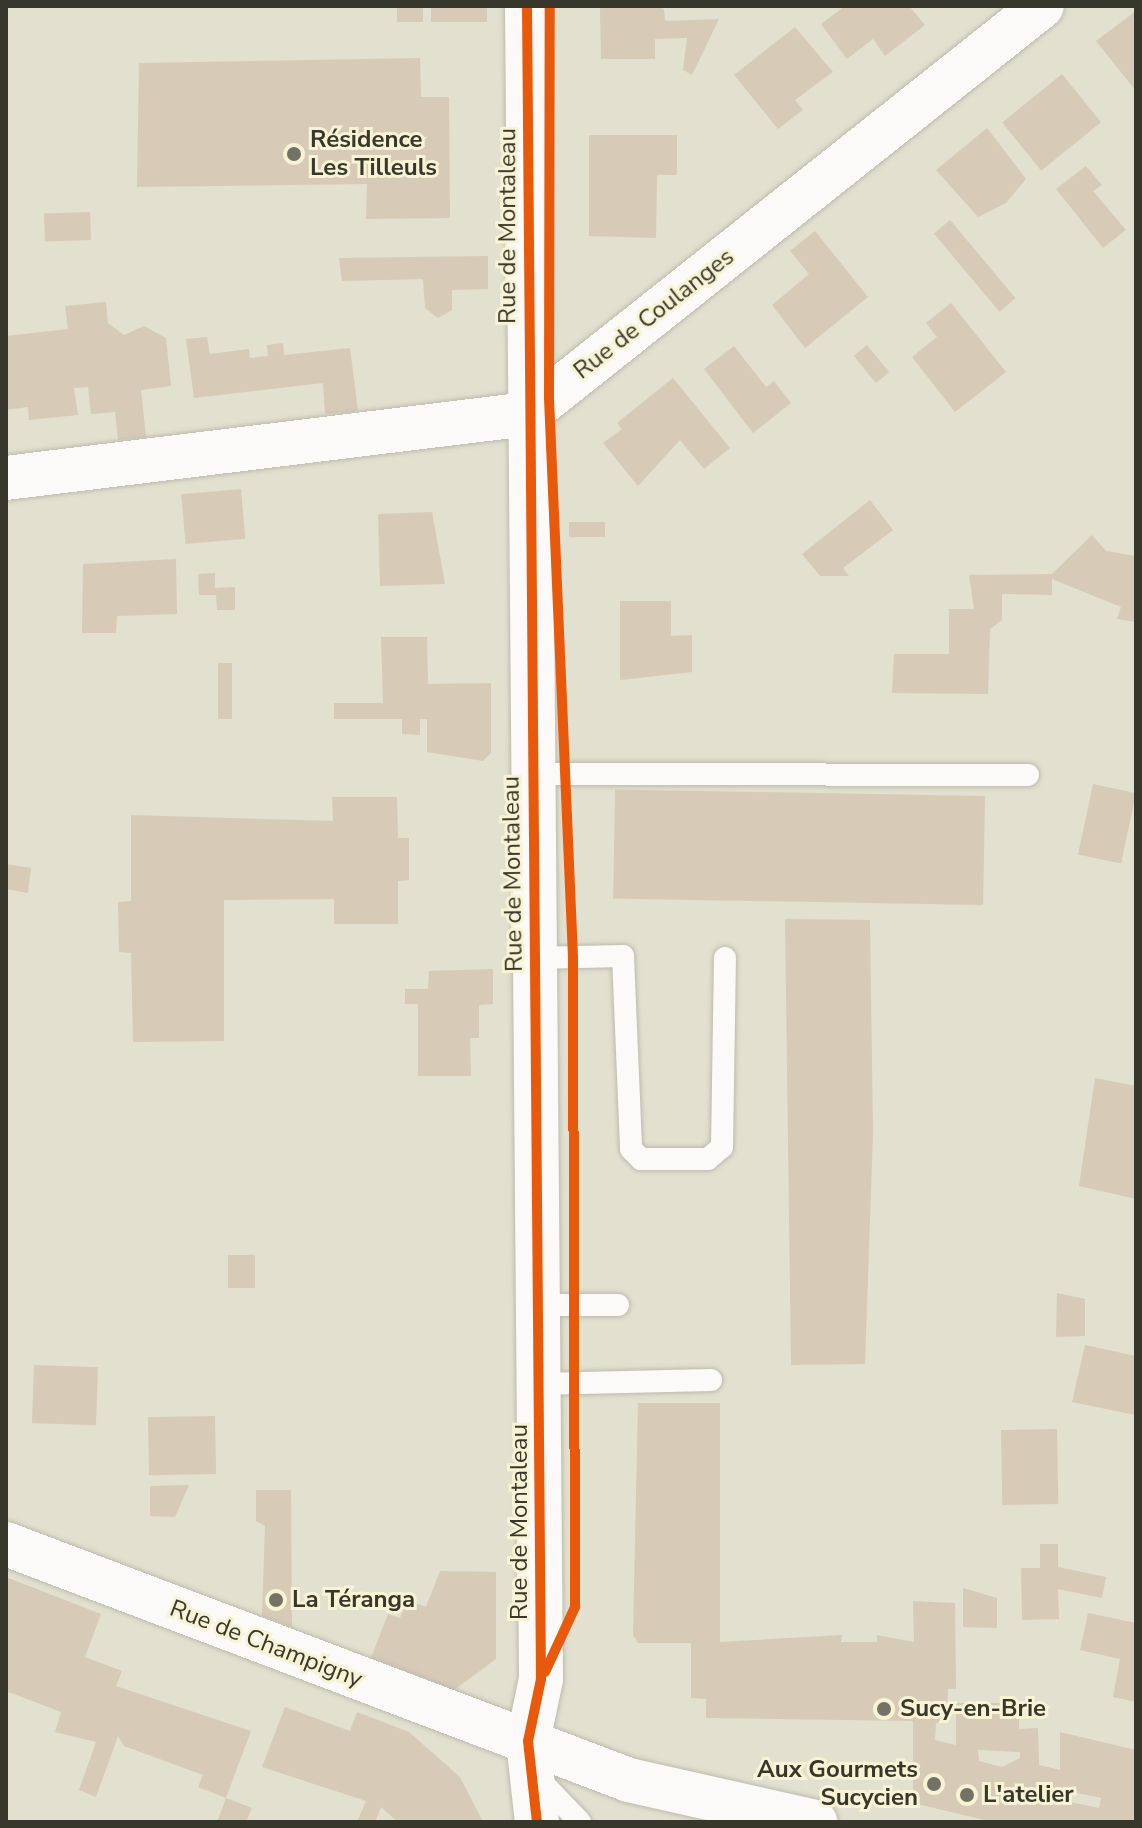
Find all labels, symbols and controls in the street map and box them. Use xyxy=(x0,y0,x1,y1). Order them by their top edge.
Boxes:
place label: Résidence Les Tilleuls xyxy=(310,126,437,182)
street label: Rue de Montaleau xyxy=(494,128,522,324)
marker: Résidence Les Tilleuls xyxy=(285,145,303,163)
street label: Rue de Coulanges xyxy=(568,243,740,385)
street label: Rue de Montaleau xyxy=(497,776,529,972)
street label: Rue de Montaleau xyxy=(506,1424,534,1620)
place label: La Téranga xyxy=(292,1586,415,1614)
marker: La Téranga xyxy=(267,1591,285,1609)
street label: Rue de Champigny xyxy=(166,1594,366,1694)
place label: Sucy-en-Brie xyxy=(900,1695,1046,1723)
marker: Sucy-en-Brie xyxy=(875,1700,893,1718)
place label: Aux Gourmets Sucycien xyxy=(757,1756,918,1812)
marker: Aux Gourmets Sucycien xyxy=(925,1775,943,1793)
place label: L'atelier xyxy=(983,1781,1074,1809)
marker: L'atelier xyxy=(958,1786,976,1804)

